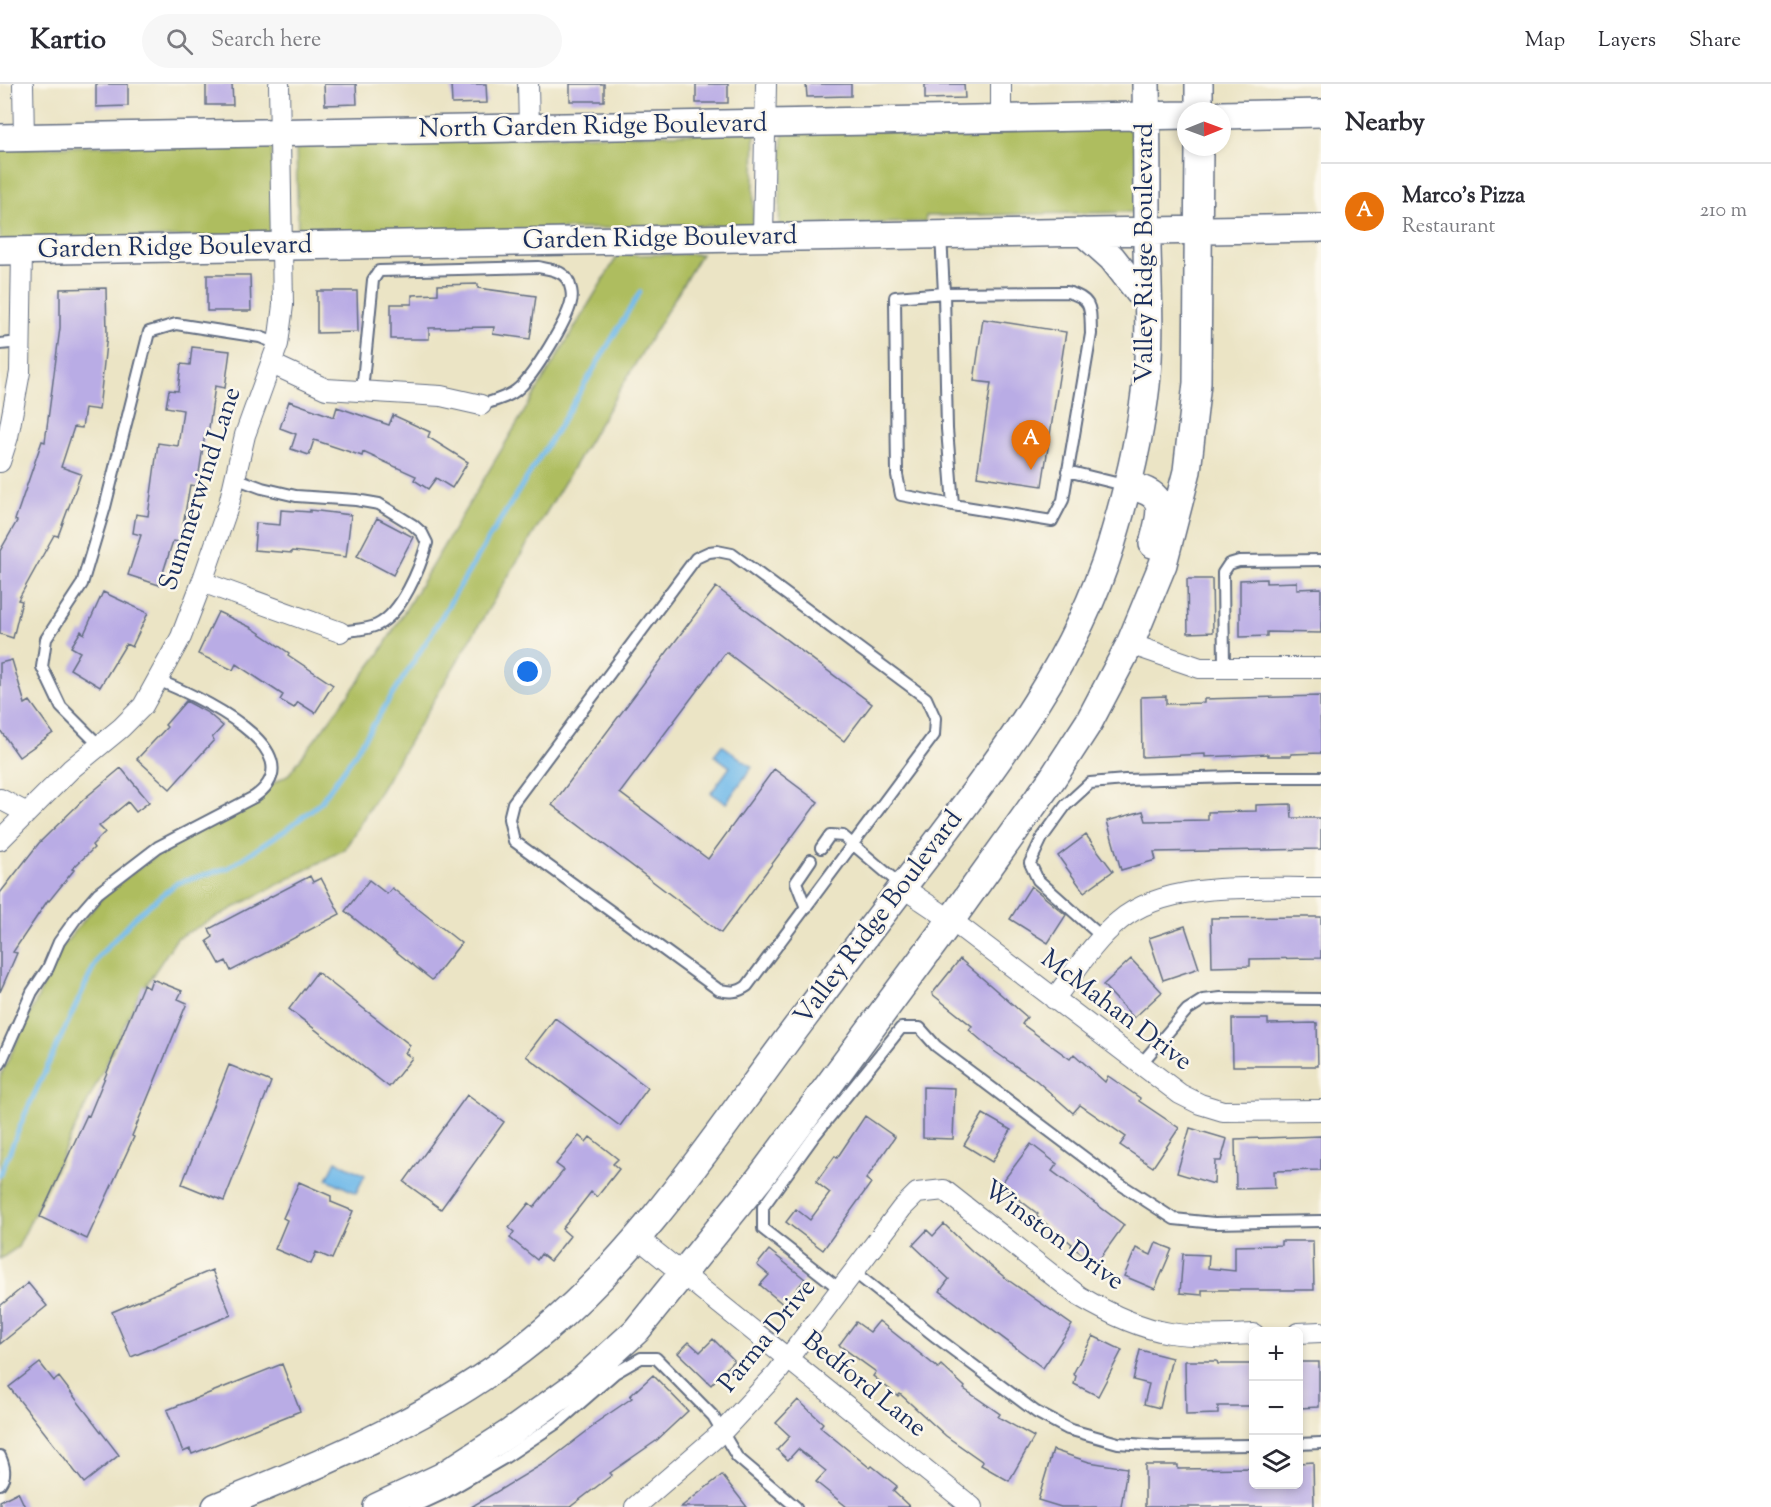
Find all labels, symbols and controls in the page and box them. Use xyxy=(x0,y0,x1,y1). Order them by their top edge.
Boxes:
search box xyxy=(142,14,562,68)
text: Kartio xyxy=(30,21,106,61)
icon: search xyxy=(163,25,196,58)
text: Search here xyxy=(211,25,321,57)
text: Map xyxy=(1525,26,1565,56)
text: Layers xyxy=(1598,26,1656,56)
text: Share xyxy=(1689,26,1741,56)
north arrow xyxy=(1177,102,1231,156)
street label: North Garden Ridge Boulevard xyxy=(418,105,768,149)
text: Nearby xyxy=(1345,105,1425,142)
street label: Valley Ridge Boulevard xyxy=(1127,122,1164,383)
text: Marco's Pizza xyxy=(1402,181,1525,213)
text: A xyxy=(1356,197,1373,226)
text: 210 m xyxy=(1700,197,1747,226)
text: Restaurant xyxy=(1402,213,1495,242)
street label: Garden Ridge Boulevard xyxy=(522,218,798,260)
street label: Garden Ridge Boulevard xyxy=(37,227,313,269)
street label: Summerwind Lane xyxy=(151,382,251,596)
pin: A xyxy=(1012,420,1050,470)
your location xyxy=(513,657,542,686)
street label: Valley Ridge Boulevard xyxy=(786,803,972,1033)
street label: McMahan Drive xyxy=(1032,942,1200,1080)
street label: Winston Drive xyxy=(975,1172,1131,1300)
street label: Parma Drive xyxy=(710,1271,826,1401)
street label: Bedford Lane xyxy=(794,1323,934,1447)
map controls xyxy=(1249,1327,1303,1489)
button: + xyxy=(1249,1327,1303,1381)
button: − xyxy=(1249,1381,1303,1435)
button: layers xyxy=(1249,1435,1303,1489)

